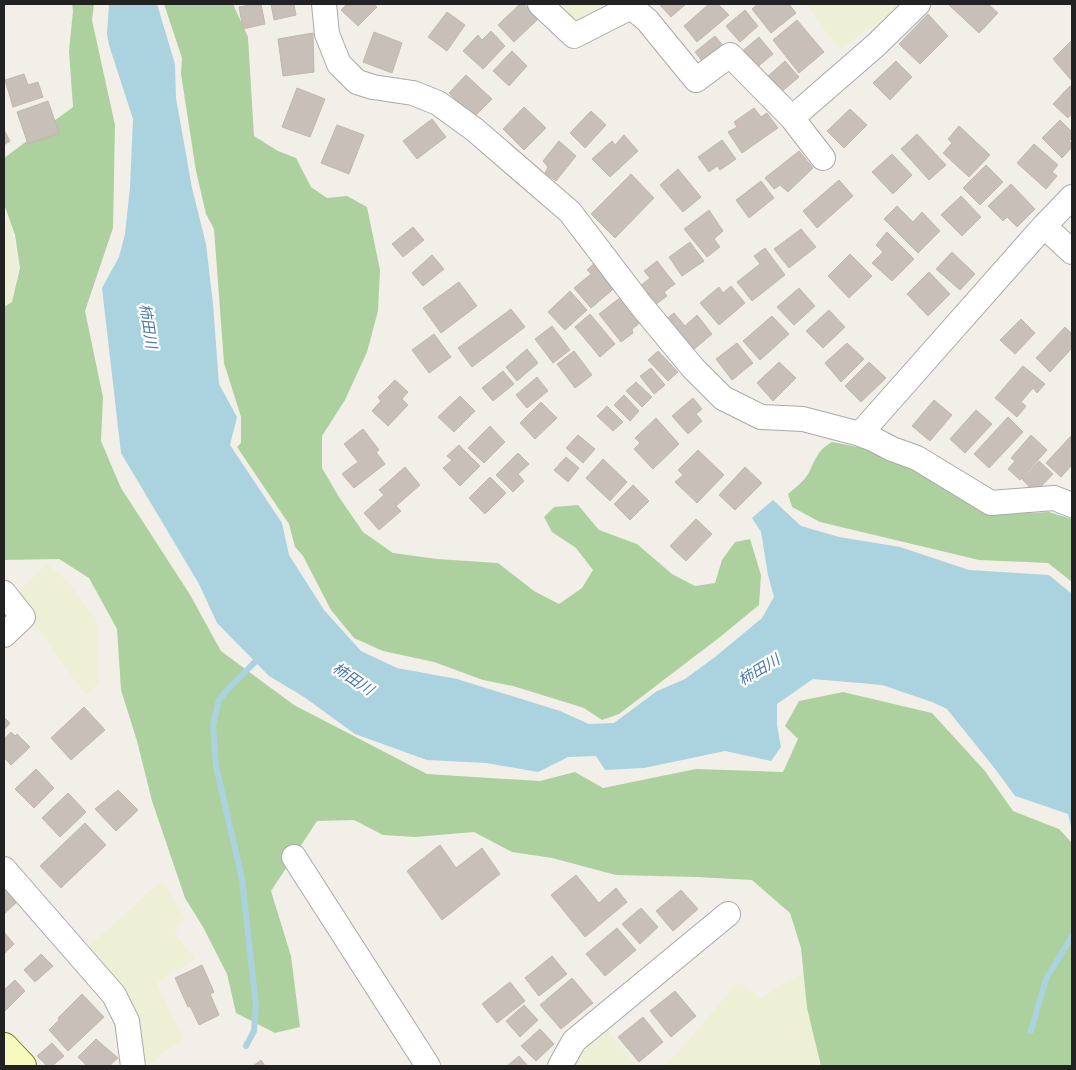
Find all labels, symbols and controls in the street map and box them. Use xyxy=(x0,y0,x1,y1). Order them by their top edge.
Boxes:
water label: 柿田川 xyxy=(135,302,162,352)
water label: 柿田川 xyxy=(735,649,785,690)
water label: 柿田川 xyxy=(329,658,379,701)

